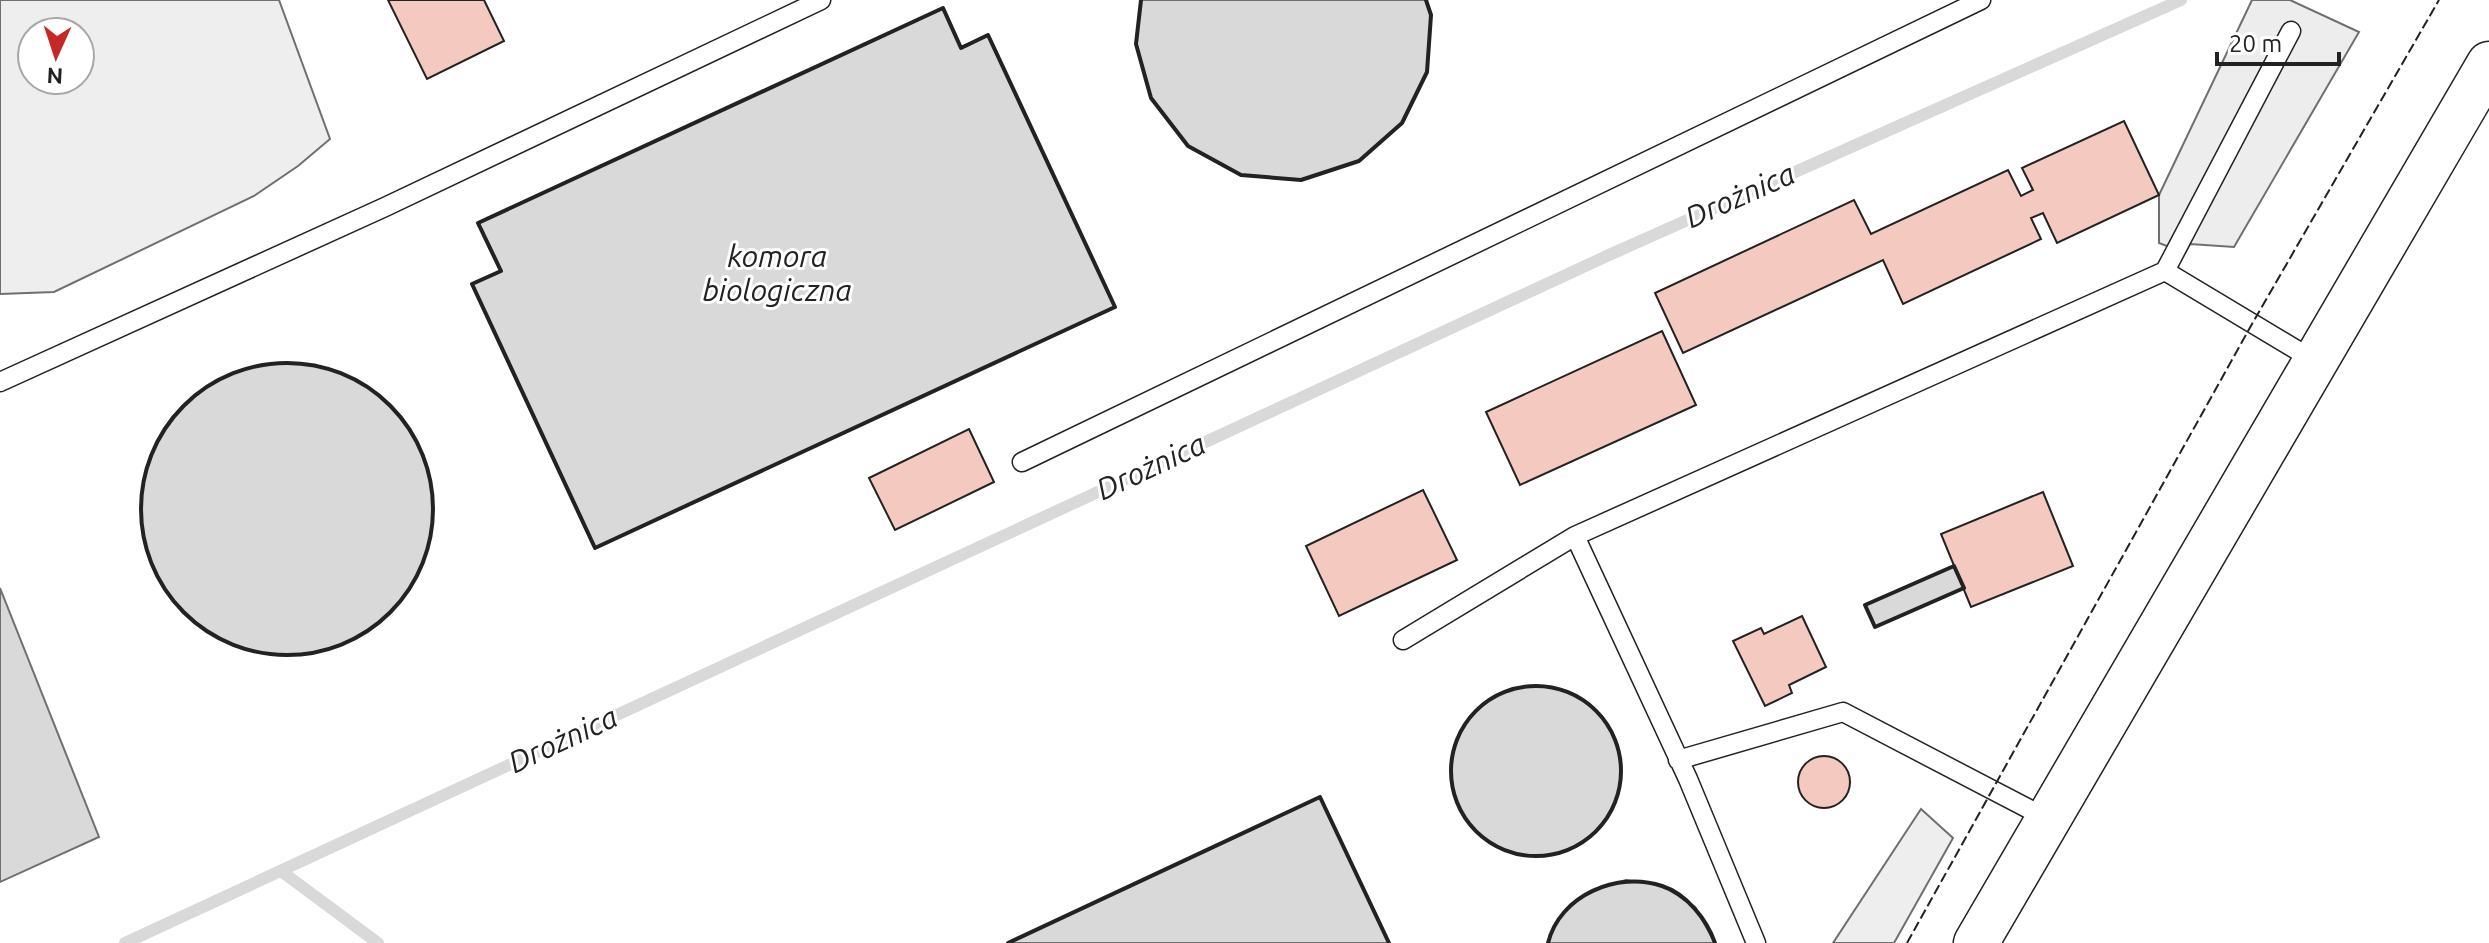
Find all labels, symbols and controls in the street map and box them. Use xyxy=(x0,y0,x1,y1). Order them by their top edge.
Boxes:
north arrow xyxy=(16,16,96,96)
scale bar xyxy=(2217,16,2339,66)
text: 20 m xyxy=(2229,30,2282,57)
text: N xyxy=(46,64,64,89)
water label: Drożnica xyxy=(1680,156,1800,234)
water label: komora biologiczna xyxy=(702,239,852,307)
water label: Drożnica xyxy=(1091,426,1211,506)
water label: Drożnica xyxy=(503,699,623,779)

